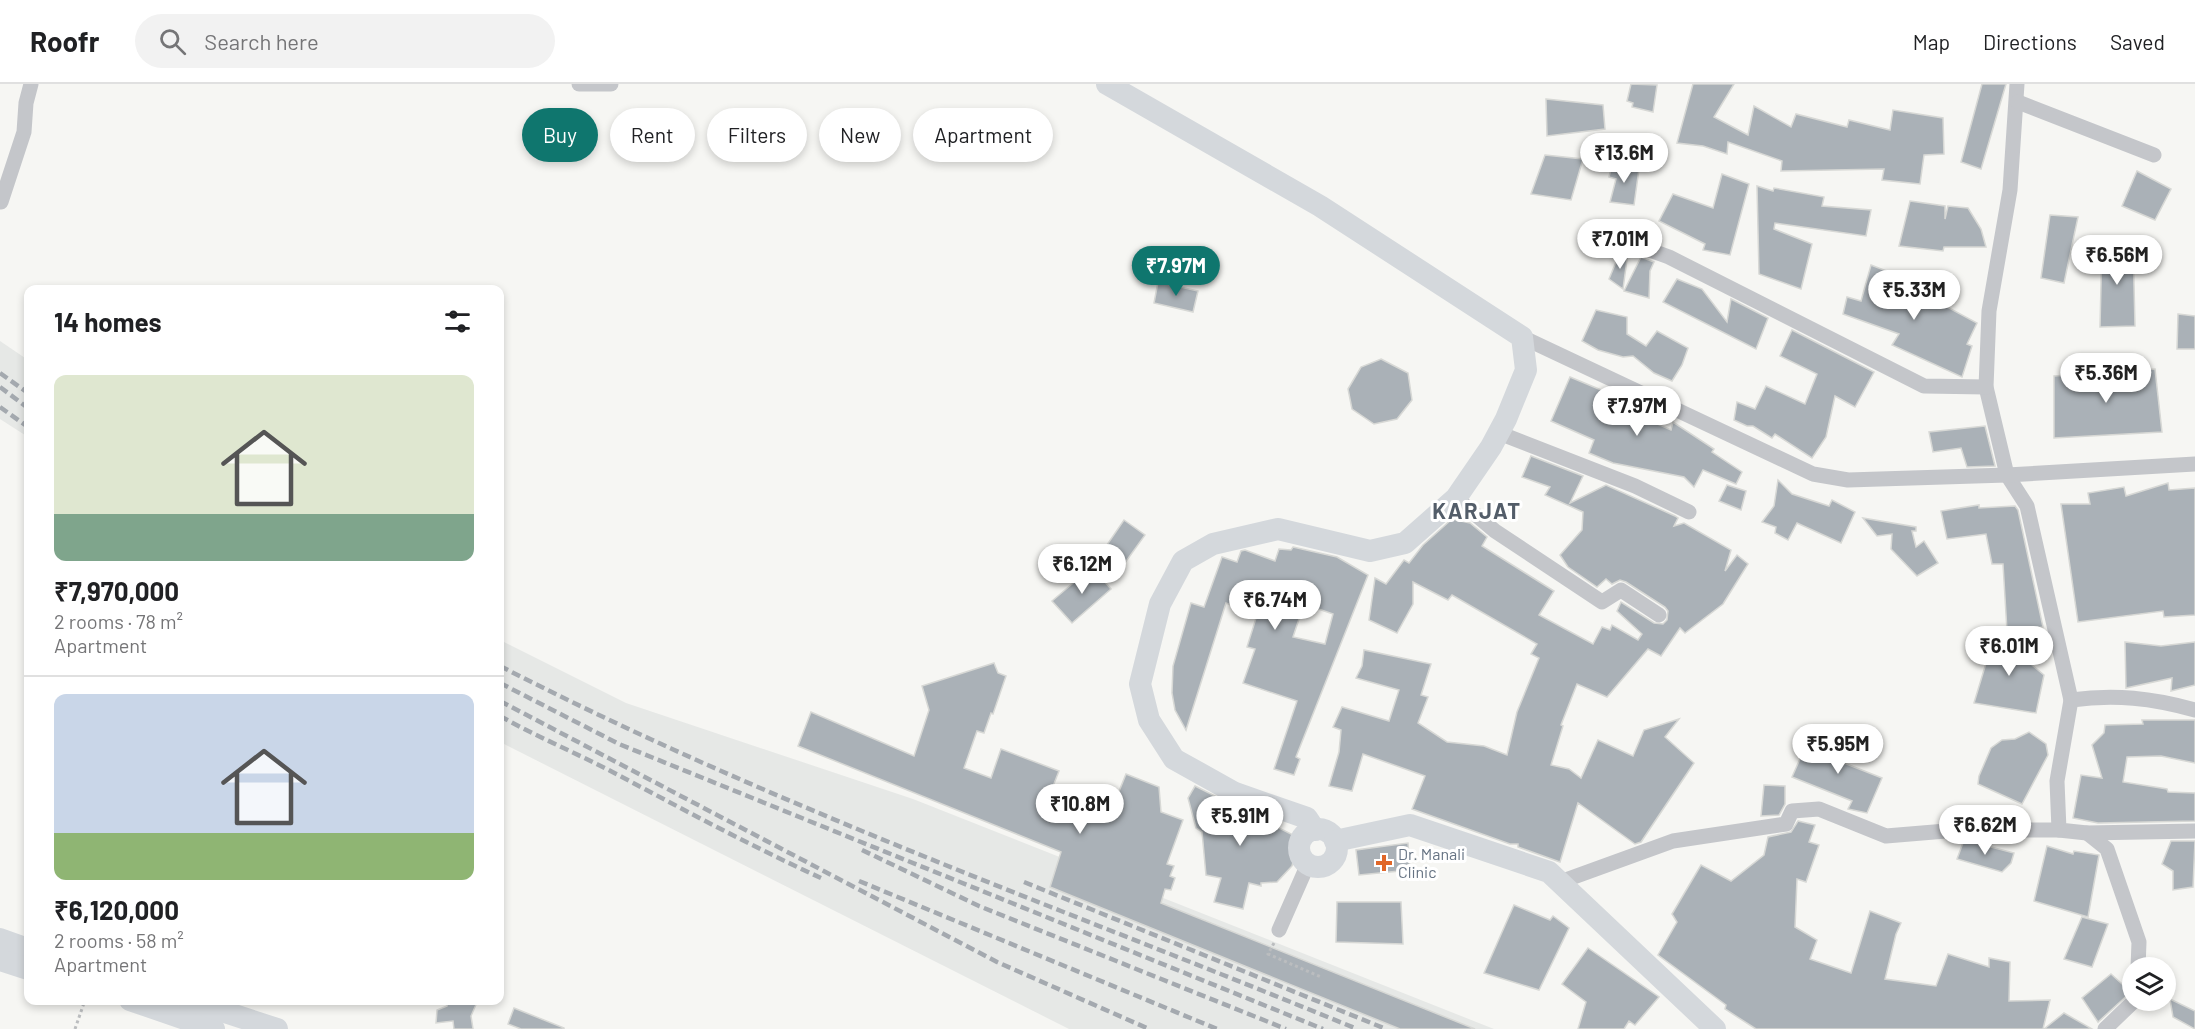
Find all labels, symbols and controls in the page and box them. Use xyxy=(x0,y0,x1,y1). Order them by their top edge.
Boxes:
search box xyxy=(135,14,555,68)
text: Roofr xyxy=(30,24,99,58)
icon: search xyxy=(156,25,189,58)
text: Search here xyxy=(204,28,319,54)
text: Map xyxy=(1913,29,1950,54)
text: Directions xyxy=(1983,29,2077,54)
text: Saved xyxy=(2110,29,2165,54)
chip: Buy xyxy=(522,108,598,162)
chip: Rent xyxy=(610,108,695,162)
chip: Filters xyxy=(707,108,807,162)
chip: New xyxy=(819,108,901,162)
chip: Apartment xyxy=(913,108,1053,162)
pin: ₹13.6M xyxy=(1575,133,1673,184)
text: ₹13.6M xyxy=(1594,140,1654,164)
pin: ₹7.01M xyxy=(1571,219,1669,270)
text: ₹7.01M xyxy=(1591,226,1649,250)
pin: ₹6.56M xyxy=(2068,235,2166,286)
text: ₹6.56M xyxy=(2085,242,2149,266)
pin: ₹7.97M xyxy=(1127,246,1225,297)
text: ₹7.97M xyxy=(1146,253,1206,277)
pin: ₹5.33M xyxy=(1865,270,1963,321)
text: ₹5.33M xyxy=(1882,277,1946,301)
icon: filters xyxy=(441,305,474,338)
text: 14 homes xyxy=(54,306,161,337)
pin: ₹5.36M xyxy=(2057,353,2155,404)
text: ₹5.36M xyxy=(2074,360,2138,384)
pin: ₹7.97M xyxy=(1588,386,1686,437)
text: ₹7.97M xyxy=(1607,393,1667,417)
icon: home xyxy=(210,414,318,522)
district label: KARJAT xyxy=(1432,497,1522,523)
pin: ₹6.12M xyxy=(1033,544,1131,595)
text: ₹6.12M xyxy=(1052,551,1112,575)
text: ₹7,970,000 xyxy=(54,575,179,606)
pin: ₹6.74M xyxy=(1226,580,1324,631)
text: ₹6.74M xyxy=(1243,587,1307,611)
text: 2 rooms · 78 m² xyxy=(54,609,183,633)
pin: ₹6.01M xyxy=(1960,626,2058,677)
text: Apartment xyxy=(54,633,147,657)
text: ₹6.01M xyxy=(1979,633,2039,657)
pin: ₹5.95M xyxy=(1789,724,1887,775)
text: ₹5.95M xyxy=(1806,731,1870,755)
icon: home xyxy=(210,733,318,841)
pin: ₹10.8M xyxy=(1031,784,1129,835)
text: ₹10.8M xyxy=(1050,791,1110,815)
pin: ₹5.91M xyxy=(1191,796,1289,847)
text: ₹5.91M xyxy=(1210,803,1270,827)
pin: ₹6.62M xyxy=(1936,805,2034,856)
text: ₹6.62M xyxy=(1953,812,2017,836)
place label: Dr. Manali Clinic xyxy=(1398,844,1465,881)
marker: Dr. Manali Clinic xyxy=(1375,854,1393,872)
text: ₹6,120,000 xyxy=(54,894,179,925)
text: 2 rooms · 58 m² xyxy=(54,928,184,952)
text: Apartment xyxy=(54,952,147,976)
map controls xyxy=(2122,957,2176,1011)
button: layers xyxy=(2122,957,2176,1011)

